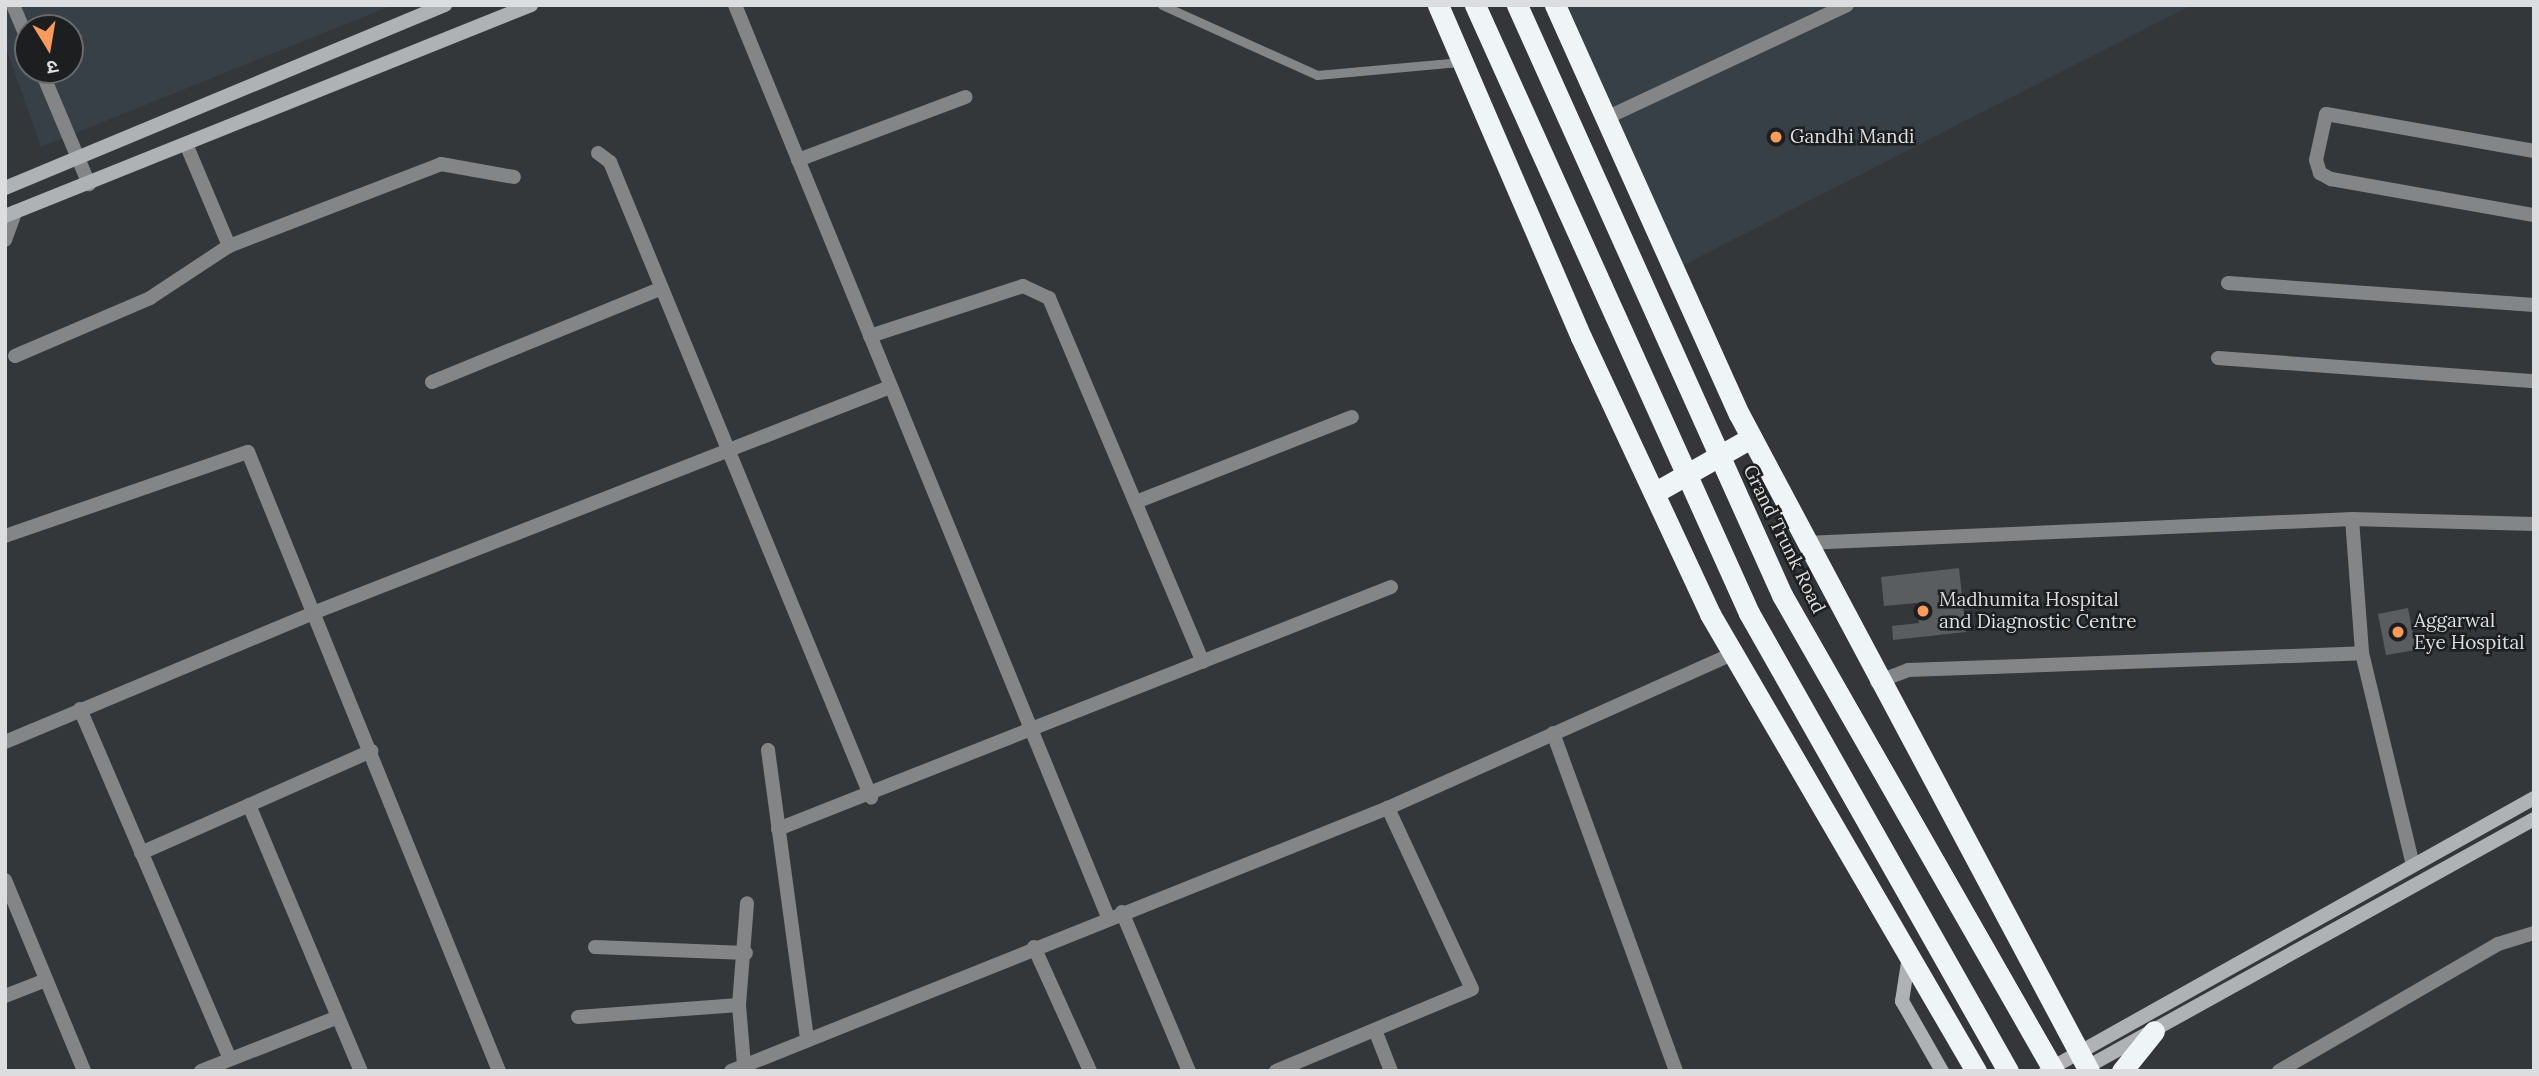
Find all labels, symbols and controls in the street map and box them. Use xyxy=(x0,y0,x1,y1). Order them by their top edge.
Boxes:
north arrow xyxy=(14,14,84,84)
text: उ xyxy=(45,55,60,80)
place label: Gandhi Mandi xyxy=(1790,126,1914,148)
marker: Gandhi Mandi xyxy=(1768,129,1784,145)
street label: Grand Trunk Road xyxy=(1738,461,1830,617)
place label: Madhumita Hospital and Diagnostic Centre xyxy=(1939,589,2136,633)
marker: Madhumita Hospital and Diagnostic Centre xyxy=(1913,601,1933,621)
place label: Aggarwal Eye Hospital xyxy=(2414,610,2524,654)
marker: Aggarwal Eye Hospital xyxy=(2388,622,2408,642)

